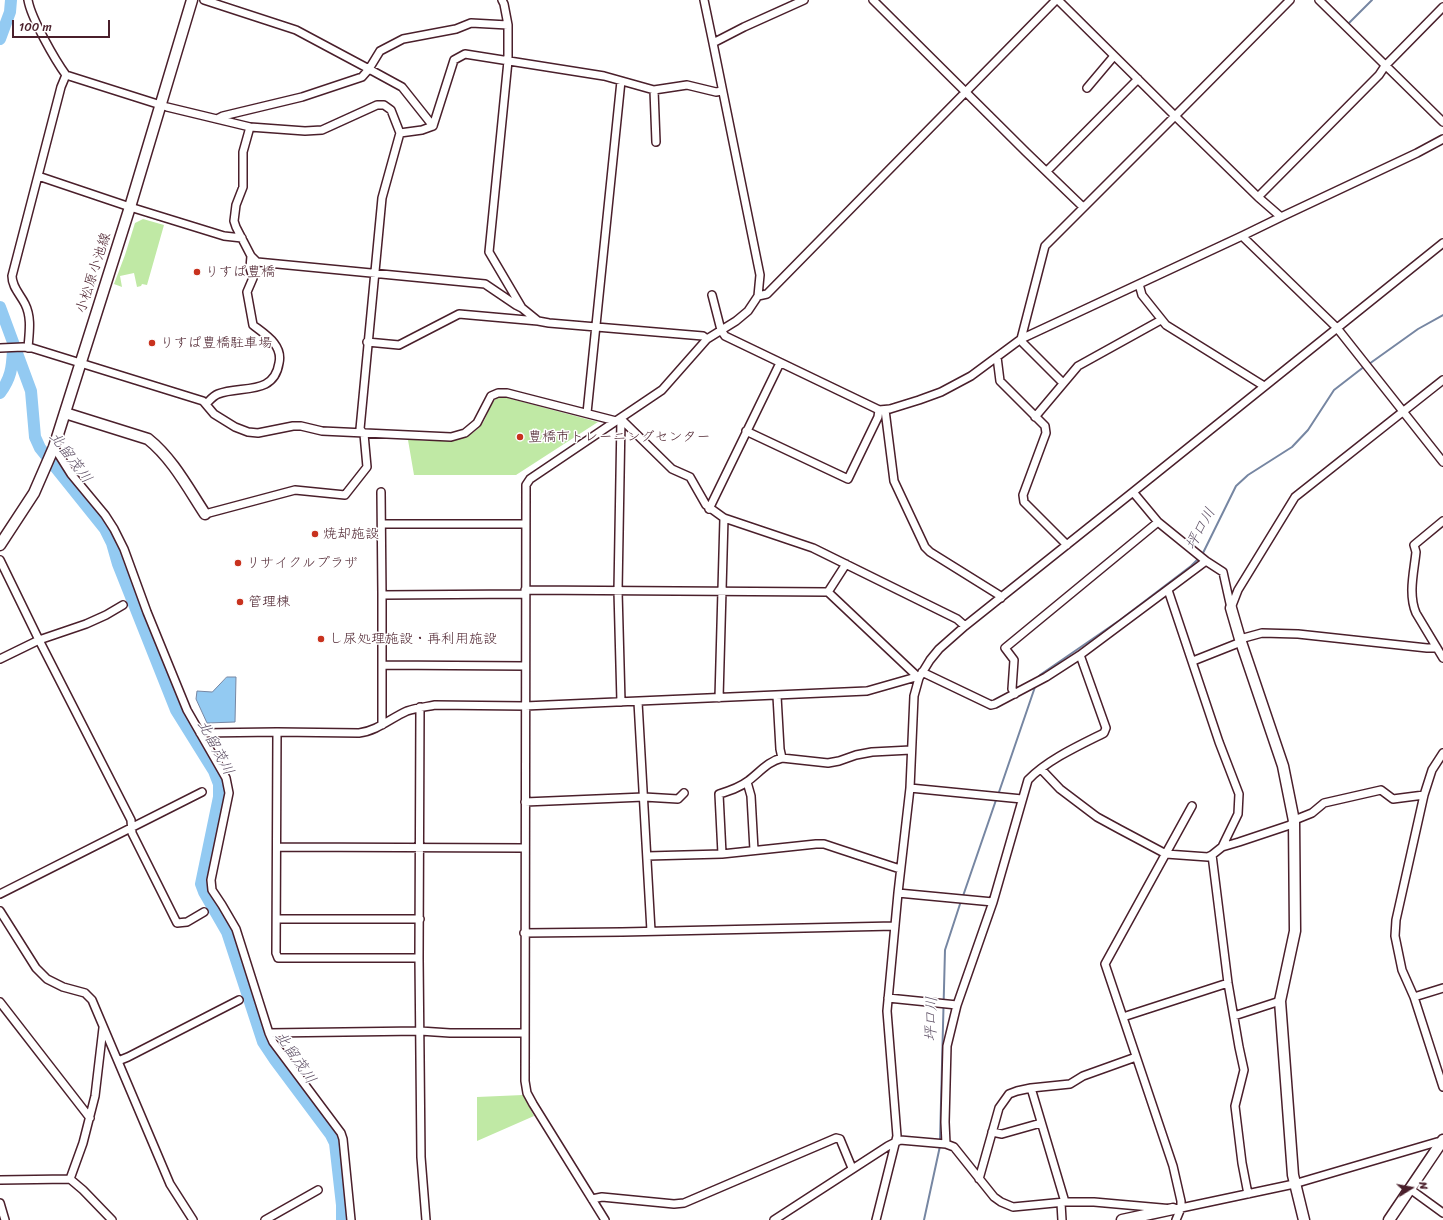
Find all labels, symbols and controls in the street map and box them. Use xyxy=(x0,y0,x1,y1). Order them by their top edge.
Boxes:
scale bar xyxy=(14,12,112,38)
text: 100 m xyxy=(19,16,52,38)
street label: 小松原小池線 xyxy=(73,230,115,316)
place label: りすぱ豊橋 xyxy=(205,264,275,280)
marker: りすぱ豊橋 xyxy=(192,267,202,277)
place label: りすぱ豊橋駐車場 xyxy=(160,335,272,351)
marker: りすぱ豊橋駐車場 xyxy=(147,338,157,348)
water label: 北留茂川 xyxy=(45,429,95,487)
place label: 豊橋市トレーニングセンター xyxy=(528,429,711,445)
marker: 豊橋市トレーニングセンター xyxy=(515,432,525,442)
water label: 坪口川 xyxy=(1182,505,1220,553)
place label: 焼却施設 xyxy=(323,526,379,542)
marker: 焼却施設 xyxy=(310,529,320,539)
place label: リサイクルプラザ xyxy=(246,555,358,571)
marker: リサイクルプラザ xyxy=(233,558,243,568)
place label: 管理棟 xyxy=(248,594,290,610)
marker: 管理棟 xyxy=(235,597,245,607)
place label: し尿処理施設・再利用施設 xyxy=(329,631,497,647)
marker: し尿処理施設・再利用施設 xyxy=(316,634,326,644)
water label: 北留茂川 xyxy=(193,717,237,779)
water label: 坪口川 xyxy=(923,996,941,1042)
water label: 北留茂川 xyxy=(271,1028,319,1088)
north arrow xyxy=(1391,1168,1431,1208)
text: N xyxy=(1413,1180,1433,1191)

